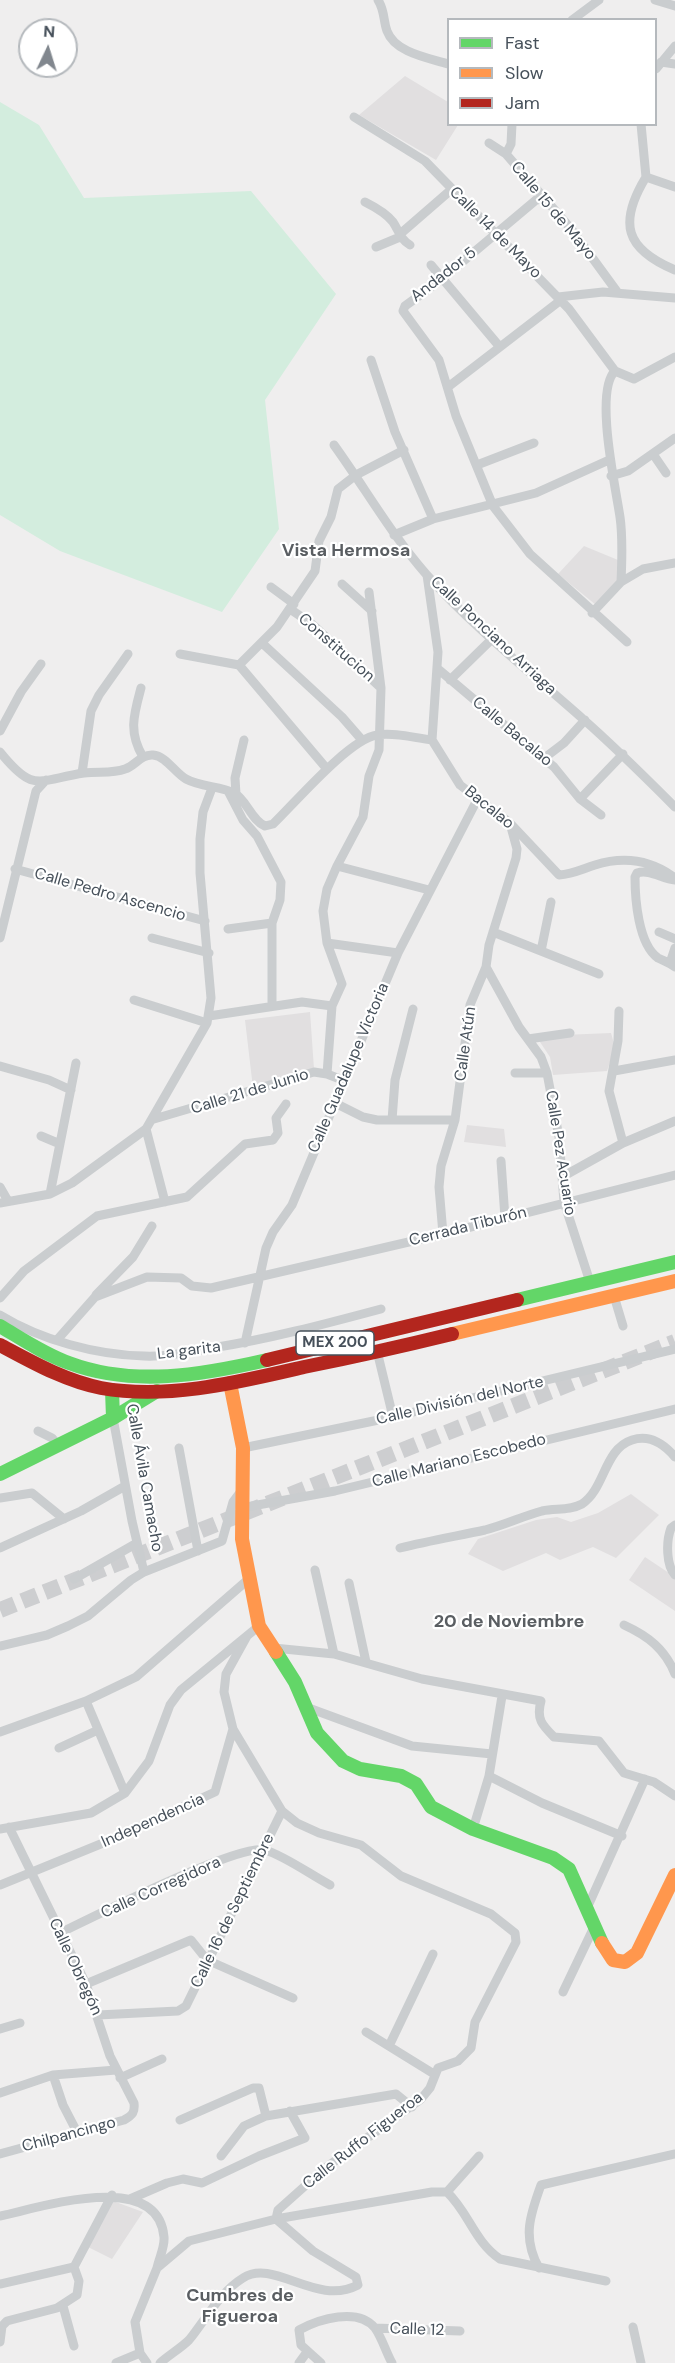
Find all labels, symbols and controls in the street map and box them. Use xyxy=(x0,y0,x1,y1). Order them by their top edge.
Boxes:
north arrow xyxy=(18,18,78,78)
legend xyxy=(447,18,657,126)
text: N xyxy=(43,21,56,42)
text: Fast xyxy=(505,31,540,55)
text: Slow xyxy=(505,61,544,85)
text: Jam xyxy=(505,91,540,115)
street label: Calle 15 de Mayo xyxy=(506,158,600,264)
street label: Calle 14 de Mayo xyxy=(445,183,545,283)
street label: Andador 5 xyxy=(407,243,481,307)
district label: Vista Hermosa xyxy=(282,540,410,562)
street label: Calle Ponciano Arriaga xyxy=(426,573,560,699)
street label: Constitucion xyxy=(294,610,378,686)
street label: Calle Bacalao xyxy=(468,693,556,771)
street label: Bacalao xyxy=(460,782,518,834)
street label: Calle Pedro Ascencio xyxy=(32,864,188,926)
street label: Calle Guadalupe Victoria xyxy=(304,980,394,1156)
street label: Calle Atún xyxy=(451,1005,481,1083)
street label: Calle 21 de Junio xyxy=(189,1065,311,1119)
street label: Calle Pez Acuario xyxy=(541,1089,579,1217)
street label: Cerrada Tiburón xyxy=(407,1203,529,1251)
road number: MEX 200 xyxy=(296,1331,374,1355)
street label: La garita xyxy=(156,1338,222,1364)
street label: Calle División del Norte xyxy=(374,1372,546,1430)
street label: Calle Ávila Camacho xyxy=(122,1402,166,1554)
street label: Calle Mariano Escobedo xyxy=(370,1430,548,1492)
district label: 20 de Noviembre xyxy=(434,1611,584,1633)
street label: Independencia xyxy=(99,1790,207,1852)
street label: Calle 16 de Septiembre xyxy=(187,1831,279,1991)
street label: Calle Corregidora xyxy=(98,1853,224,1923)
street label: Calle Obregón xyxy=(44,1915,106,2019)
street label: Calle Ruffo Figueroa xyxy=(299,2088,427,2194)
street label: Chilpancingo xyxy=(20,2113,118,2157)
district label: Cumbres de Figueroa xyxy=(186,2285,294,2328)
street label: Calle 12 xyxy=(389,2319,445,2341)

